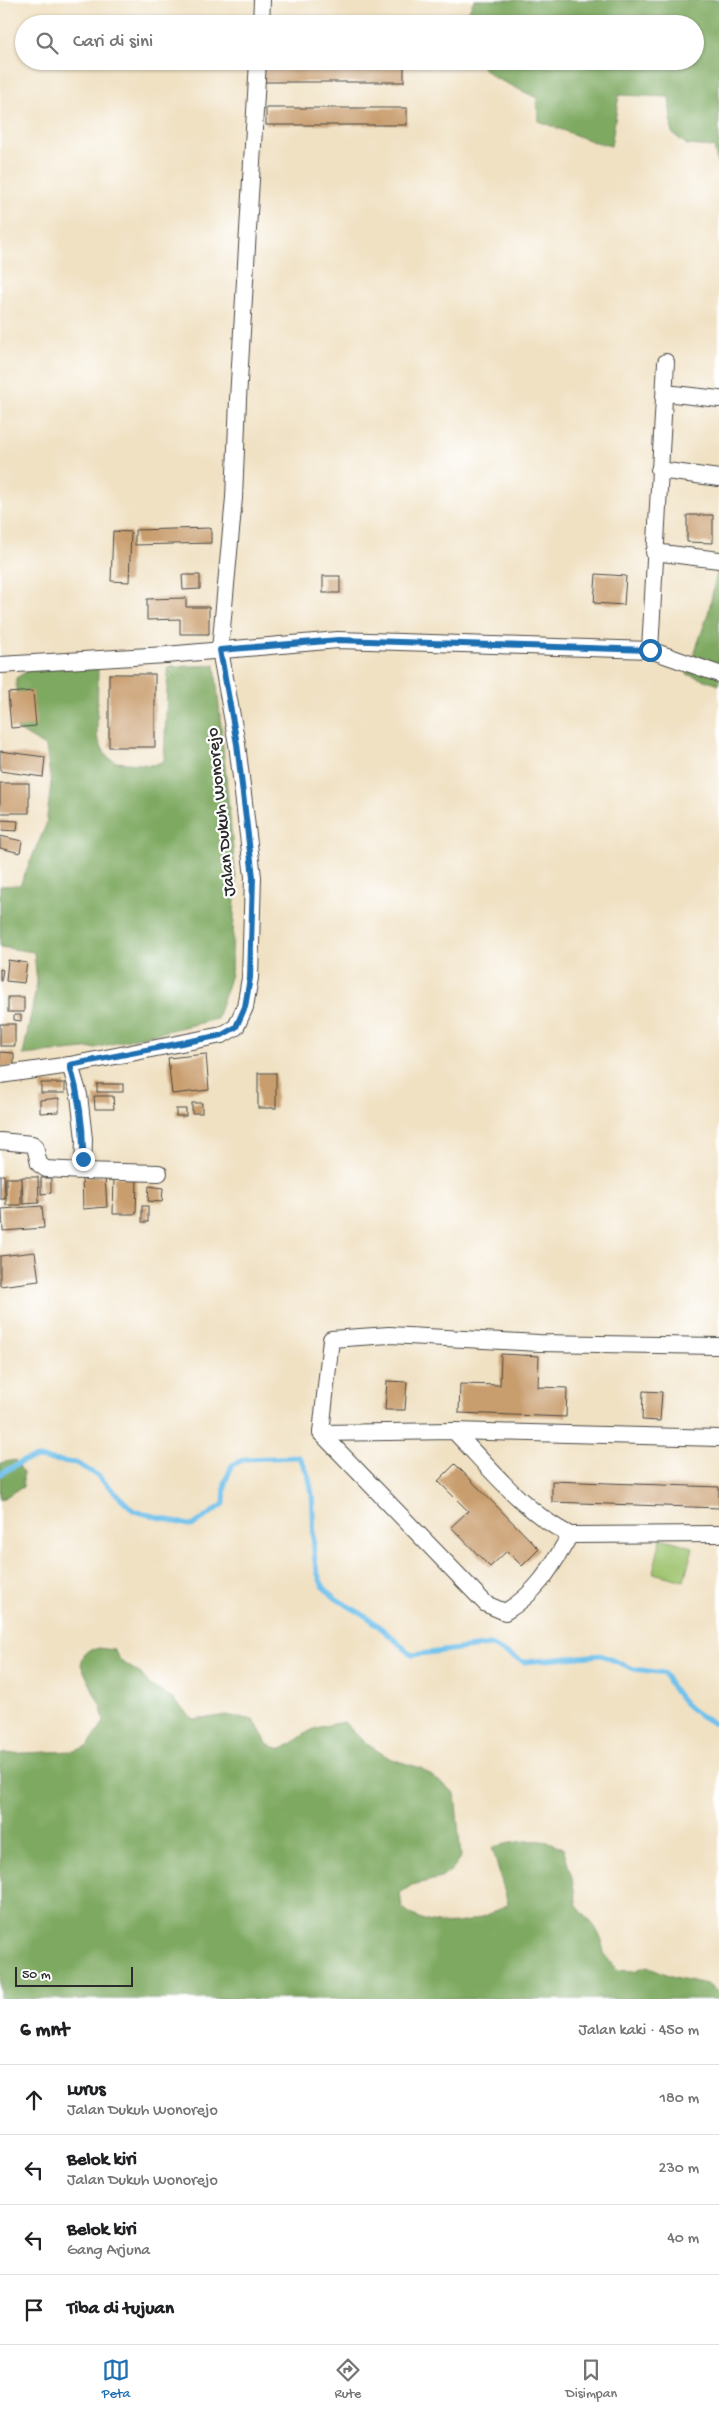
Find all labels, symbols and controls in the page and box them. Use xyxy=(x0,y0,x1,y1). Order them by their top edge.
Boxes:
search box xyxy=(15,15,704,70)
icon: search xyxy=(33,29,61,57)
text: Cari di sini xyxy=(73,31,153,54)
route start xyxy=(639,639,662,662)
street label: Jalan Dukuh Wonorejo xyxy=(203,727,241,897)
route end xyxy=(72,1148,95,1171)
scale bar xyxy=(15,1964,132,1987)
text: 50 m xyxy=(22,1967,51,1984)
text: 6 mnt xyxy=(20,2019,69,2044)
text: Jalan kaki · 450 m xyxy=(578,2022,699,2041)
text: Lurus xyxy=(67,2079,106,2102)
icon: ahead xyxy=(20,2086,48,2114)
text: 180 m xyxy=(660,2090,699,2109)
text: Jalan Dukuh Wonorejo xyxy=(67,2102,218,2121)
text: Belok kiri xyxy=(67,2149,137,2172)
icon: left xyxy=(20,2156,48,2184)
text: 230 m xyxy=(659,2160,699,2179)
text: Jalan Dukuh Wonorejo xyxy=(67,2172,218,2191)
text: Belok kiri xyxy=(67,2219,137,2242)
icon: left xyxy=(20,2226,48,2254)
text: 40 m xyxy=(667,2230,699,2249)
text: Gang Arjuna xyxy=(67,2242,150,2261)
icon: arrive xyxy=(20,2296,48,2324)
text: Tiba di tujuan xyxy=(67,2298,174,2321)
tab: Peta xyxy=(102,2356,130,2403)
tab: Rute xyxy=(334,2356,362,2403)
tab: Disimpan xyxy=(566,2356,617,2403)

